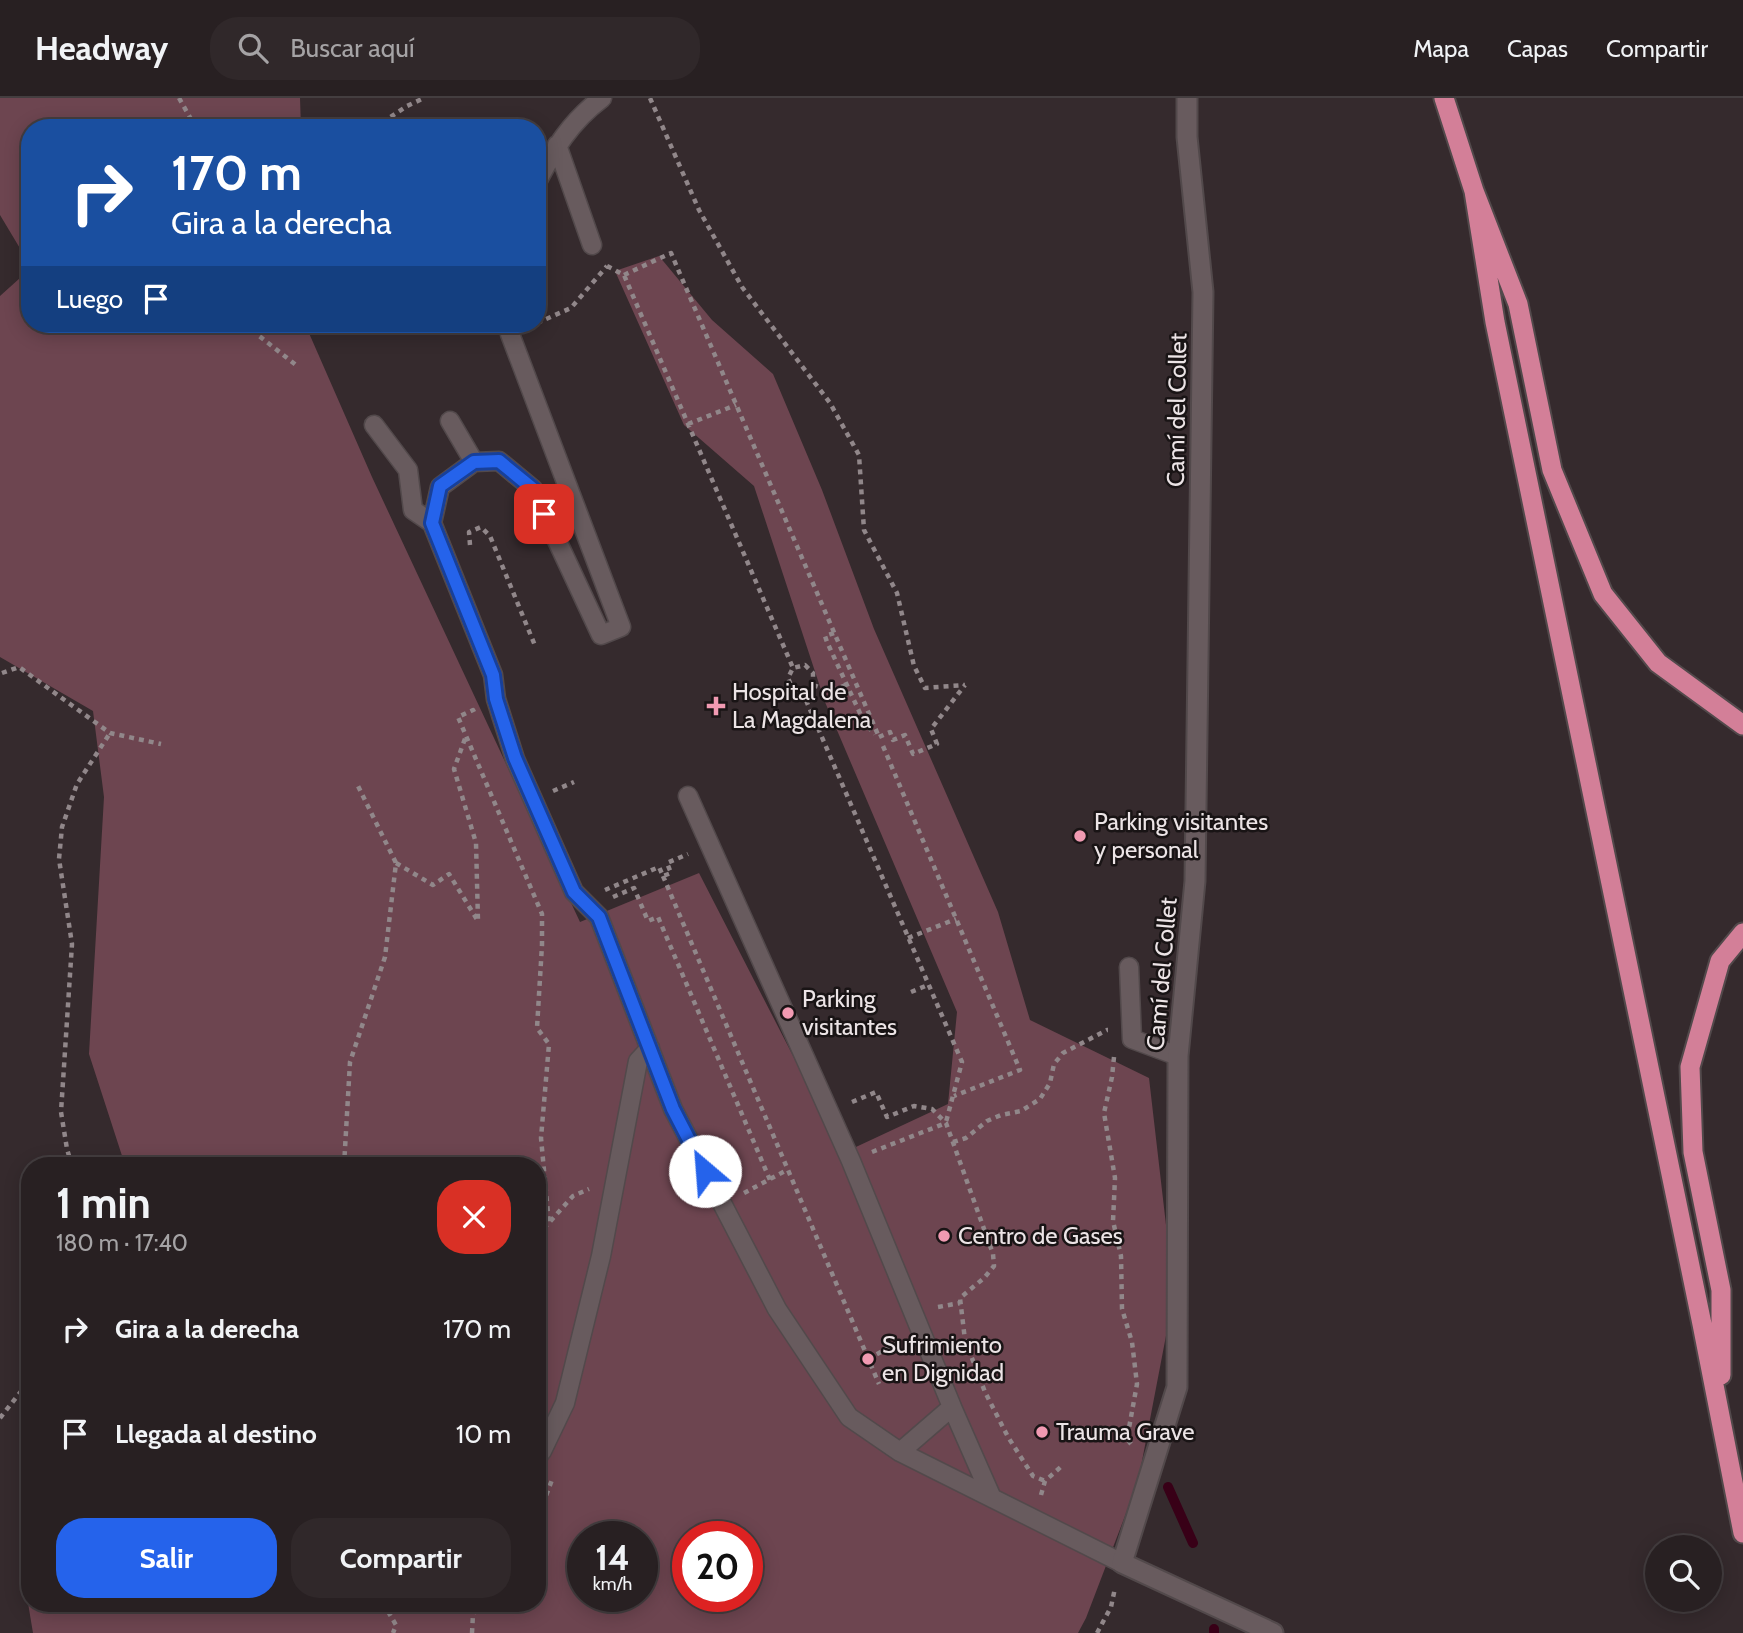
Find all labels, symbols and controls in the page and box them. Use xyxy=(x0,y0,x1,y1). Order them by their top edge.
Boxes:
search box xyxy=(210,17,700,80)
text: Headway xyxy=(35,28,168,68)
icon: search xyxy=(234,29,272,67)
text: Buscar aquí xyxy=(290,32,414,64)
text: Mapa xyxy=(1413,34,1469,63)
text: Capas xyxy=(1507,34,1568,63)
text: Compartir xyxy=(1606,34,1708,63)
text: 170 m xyxy=(171,143,302,202)
icon: right xyxy=(56,147,147,238)
text: Gira a la derecha xyxy=(171,203,392,242)
icon: arrive xyxy=(137,280,175,318)
text: Luego xyxy=(56,283,123,315)
street label: Camí del Collet xyxy=(1161,333,1192,487)
pin xyxy=(514,484,574,544)
icon: arrive xyxy=(525,495,563,533)
place label: Hospital de La Magdalena xyxy=(732,677,872,734)
marker: Hospital de La Magdalena xyxy=(706,696,726,716)
place label: Parking visitantes y personal xyxy=(1094,807,1268,864)
marker: Parking visitantes y personal xyxy=(1072,828,1088,844)
street label: Camí del Collet xyxy=(1140,896,1183,1052)
place label: Parking visitantes xyxy=(802,984,897,1041)
marker: Parking visitantes xyxy=(780,1005,796,1021)
position arrow xyxy=(668,1134,742,1208)
text: 1 min xyxy=(56,1177,151,1229)
button: close xyxy=(437,1180,511,1254)
place label: Centro de Gases xyxy=(958,1221,1123,1250)
marker: Centro de Gases xyxy=(936,1228,952,1244)
text: 180 m · 17:40 xyxy=(56,1229,188,1257)
icon: right xyxy=(56,1310,94,1348)
text: Gira a la derecha xyxy=(115,1313,299,1345)
text: 170 m xyxy=(443,1313,511,1345)
place label: Sufrimiento en Dignidad xyxy=(882,1330,1004,1387)
marker: Sufrimiento en Dignidad xyxy=(860,1351,876,1367)
icon: arrive xyxy=(56,1415,94,1453)
place label: Trauma Grave xyxy=(1056,1417,1195,1446)
text: Llegada al destino xyxy=(115,1418,317,1450)
text: 10 m xyxy=(456,1418,511,1450)
marker: Trauma Grave xyxy=(1034,1424,1050,1440)
button: Salir xyxy=(56,1518,277,1598)
button: Compartir xyxy=(291,1518,511,1598)
speed limit sign: 20 xyxy=(672,1521,763,1612)
map controls xyxy=(1645,1535,1722,1612)
button: search xyxy=(1645,1535,1722,1612)
text: 14 xyxy=(595,1536,630,1579)
text: km/h xyxy=(593,1573,632,1595)

